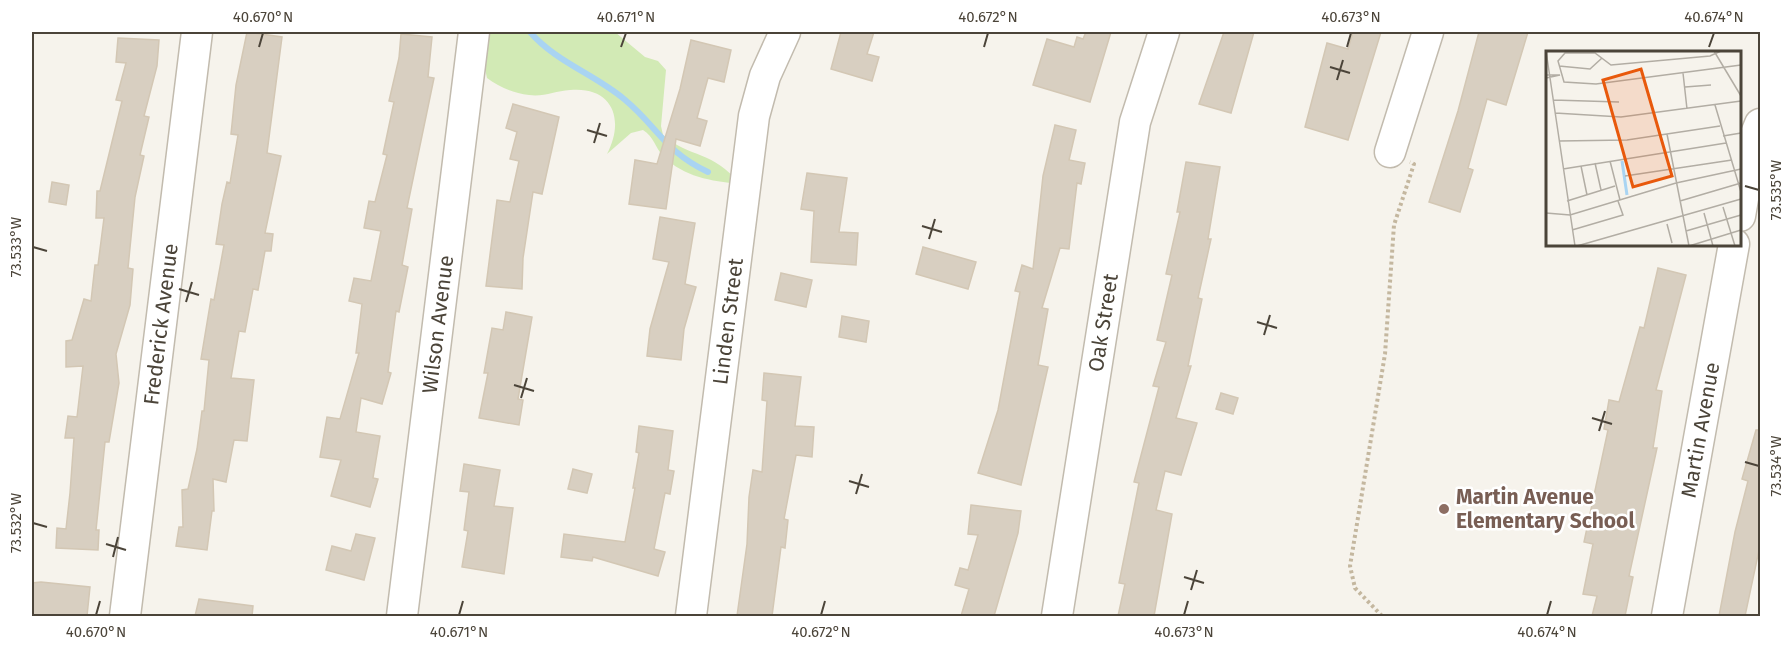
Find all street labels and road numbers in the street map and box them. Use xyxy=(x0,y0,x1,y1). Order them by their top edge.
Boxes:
street label: Frederick Avenue xyxy=(138,242,184,407)
street label: Wilson Avenue xyxy=(417,254,459,395)
street label: Linden Street xyxy=(707,256,749,386)
street label: Oak Street xyxy=(1083,271,1124,374)
street label: Martin Avenue xyxy=(1676,360,1725,500)

